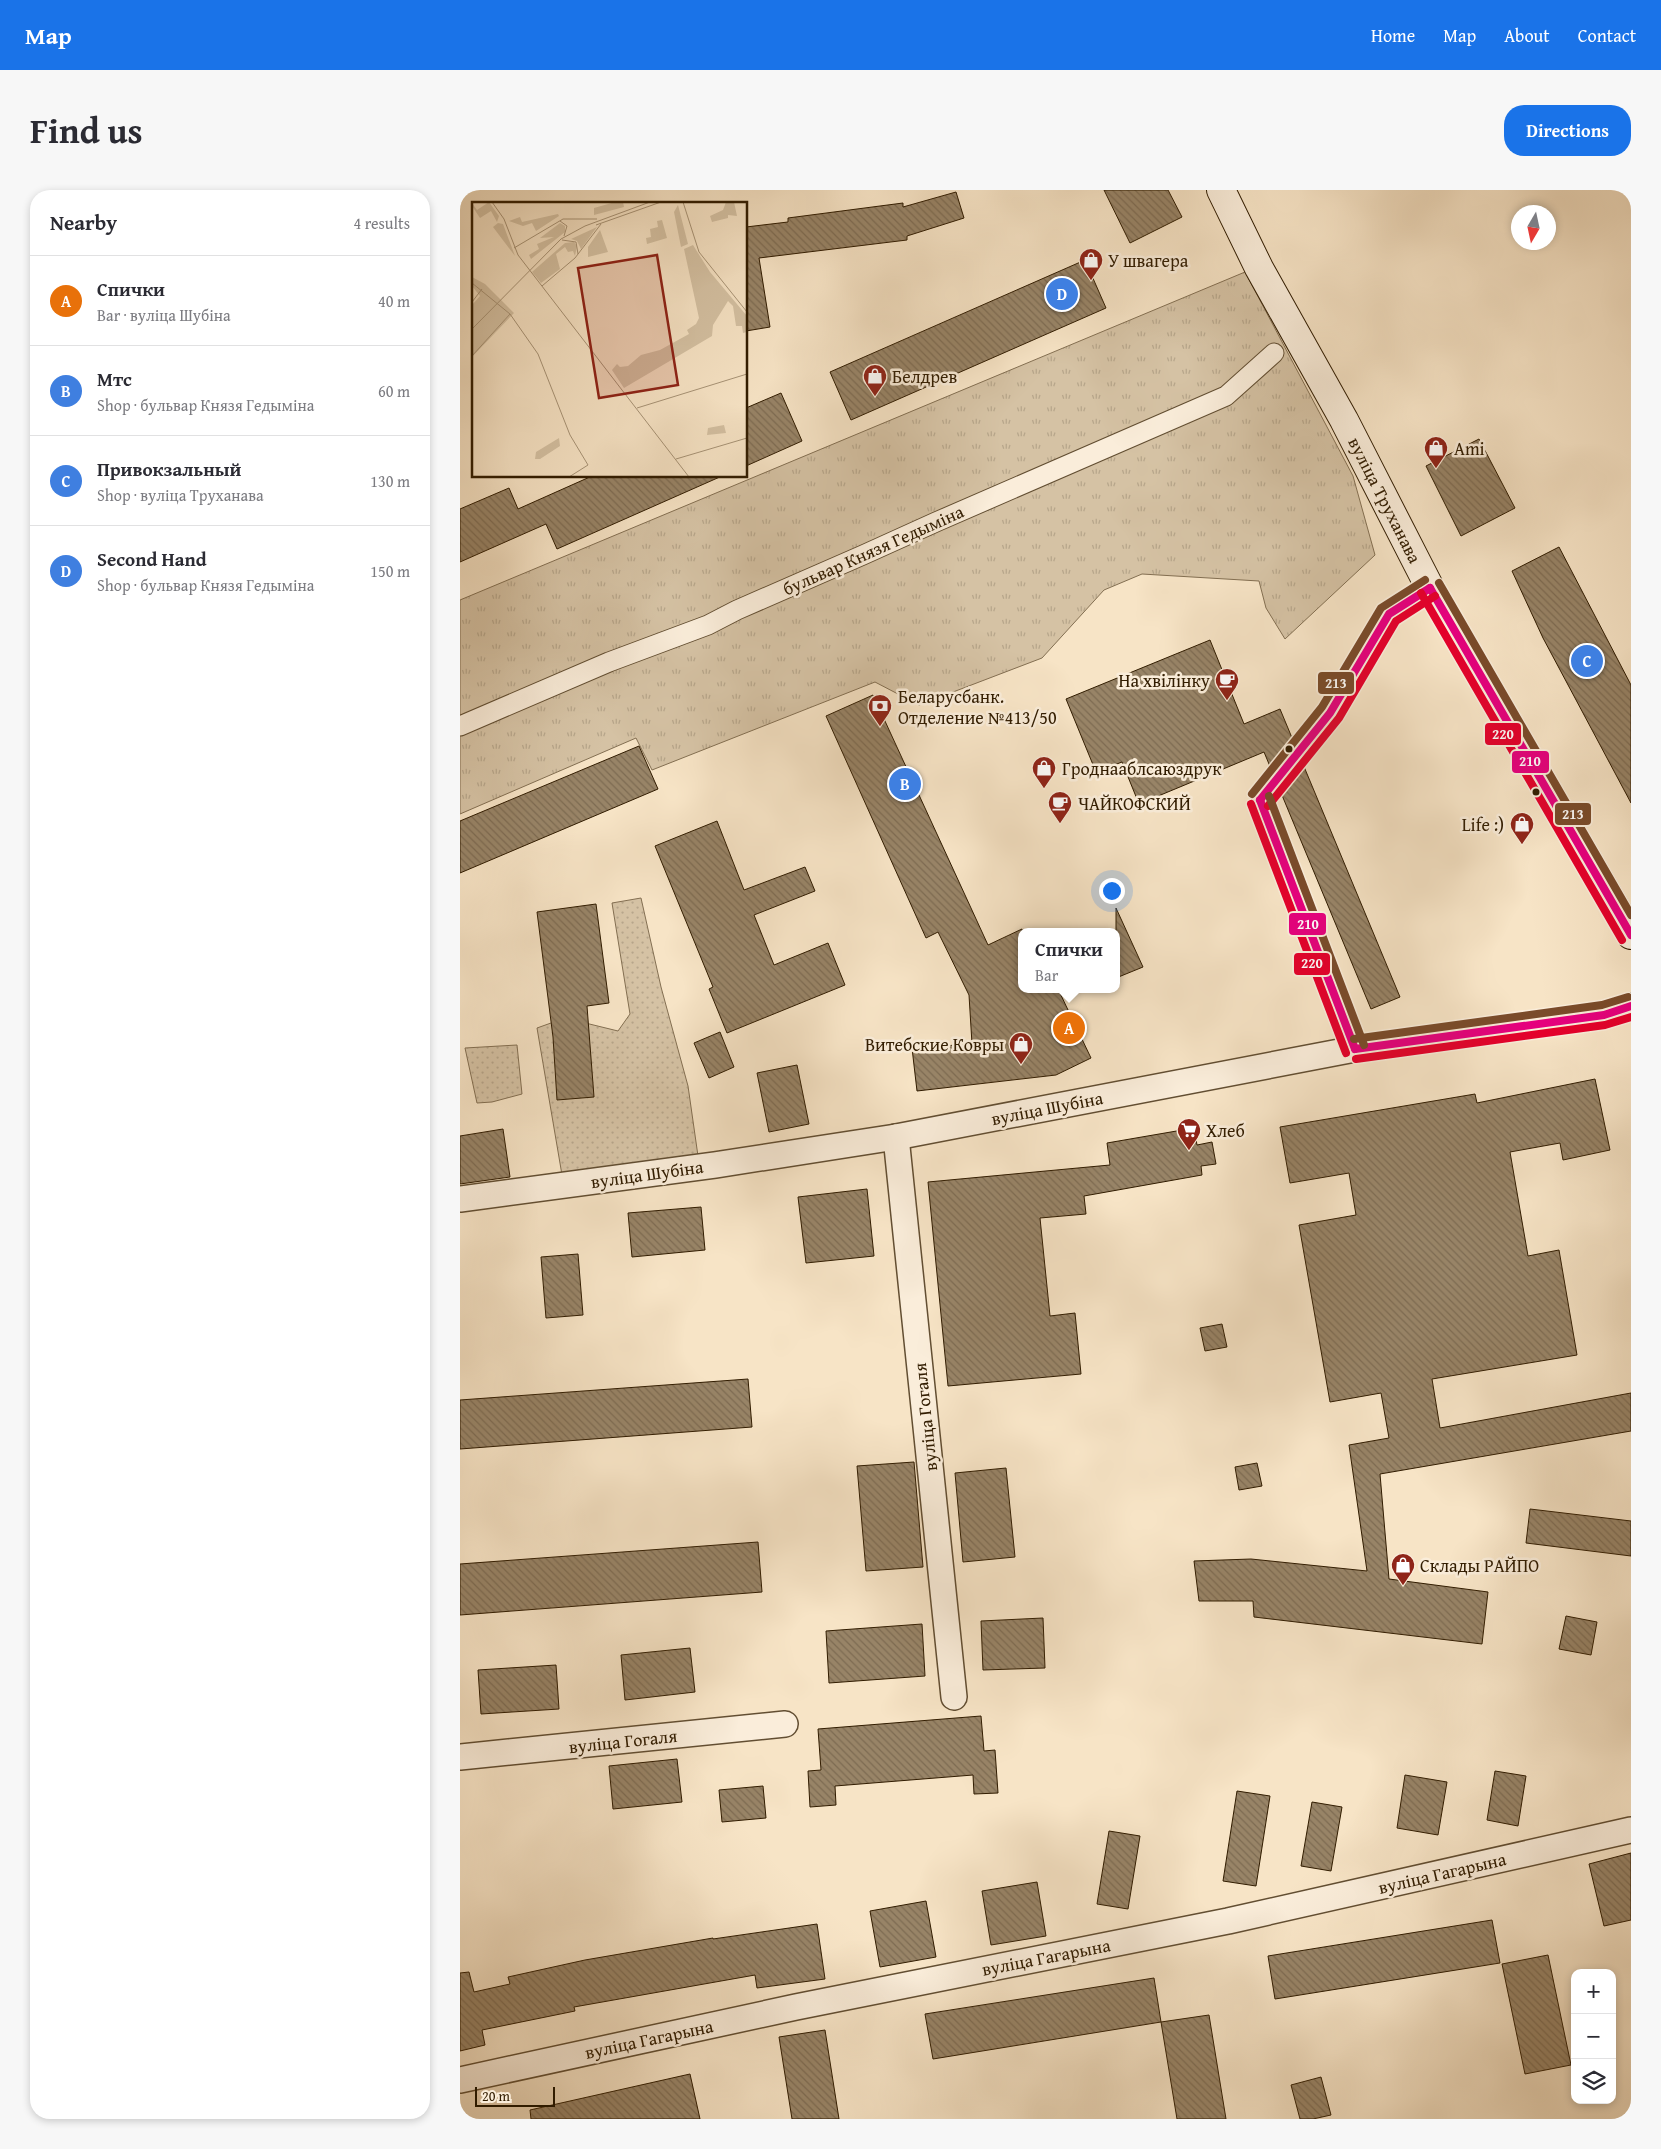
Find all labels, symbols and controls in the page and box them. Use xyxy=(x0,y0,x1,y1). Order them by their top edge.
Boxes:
text: Map xyxy=(25,18,72,53)
text: Home xyxy=(1371,22,1415,49)
text: Map xyxy=(1443,22,1476,49)
text: About xyxy=(1504,22,1550,49)
text: Contact xyxy=(1578,22,1636,49)
text: Find us xyxy=(30,105,143,156)
button: Directions xyxy=(1504,105,1631,156)
inset map xyxy=(472,202,748,478)
north arrow xyxy=(1511,205,1556,250)
text: Nearby xyxy=(50,207,117,238)
text: 4 results xyxy=(353,211,410,235)
shop icon: У швагера xyxy=(1078,247,1104,281)
place label: У швагера xyxy=(1108,247,1189,274)
text: Спички xyxy=(97,275,165,303)
pin: D xyxy=(1046,275,1078,313)
text: A xyxy=(61,289,71,313)
text: 40 m xyxy=(378,289,410,313)
text: Bar · вуліца Шубіна xyxy=(97,303,231,327)
shop icon: Белдрев xyxy=(862,363,888,397)
place label: Белдрев xyxy=(892,363,957,390)
text: Мтс xyxy=(97,365,132,393)
text: B xyxy=(61,379,71,403)
text: 60 m xyxy=(378,379,410,403)
text: Shop · бульвар Князя Гедыміна xyxy=(97,393,314,417)
street label: вуліца Труханава xyxy=(1341,432,1429,568)
shop icon: Ami xyxy=(1423,435,1449,469)
place label: Ami xyxy=(1454,435,1485,462)
text: Привокзальный xyxy=(97,455,241,483)
text: C xyxy=(61,469,71,493)
text: 130 m xyxy=(370,469,410,493)
text: Shop · вуліца Труханава xyxy=(97,483,264,507)
street label: бульвар Князя Гедыміна xyxy=(778,498,968,602)
text: Second Hand xyxy=(97,545,207,573)
text: D xyxy=(61,559,71,583)
text: 150 m xyxy=(370,559,410,583)
text: Shop · бульвар Князя Гедыміна xyxy=(97,573,314,597)
pin: C xyxy=(1571,642,1603,680)
place label: На хвілінку xyxy=(1119,667,1210,694)
cafe icon: На хвілінку xyxy=(1214,667,1240,701)
line badge: 213 xyxy=(1317,671,1355,695)
text: 213 xyxy=(1325,673,1347,693)
place label: Беларусбанк. Отделение №413/50 xyxy=(898,683,1057,731)
bank icon: Беларусбанк. Отделение №413/50 xyxy=(867,693,893,727)
line badge: 220 xyxy=(1484,722,1522,746)
text: 220 xyxy=(1492,724,1514,744)
unlabelled marker xyxy=(1284,744,1294,754)
line badge: 210 xyxy=(1511,750,1550,774)
text: 210 xyxy=(1519,751,1541,771)
shop icon: Гроднааблсаюздрук xyxy=(1031,755,1057,789)
place label: Гроднааблсаюздрук xyxy=(1062,755,1222,782)
pin: B xyxy=(889,765,921,803)
unlabelled marker xyxy=(1531,787,1541,797)
cafe icon: ЧАЙКОФСКИЙ xyxy=(1047,790,1073,824)
place label: ЧАЙКОФСКИЙ xyxy=(1078,790,1191,817)
line badge: 213 xyxy=(1554,802,1592,826)
text: 213 xyxy=(1562,804,1584,824)
place label: Life :) xyxy=(1462,811,1504,838)
shop icon: Life :) xyxy=(1509,811,1535,845)
your location xyxy=(1099,878,1125,904)
line badge: 210 xyxy=(1288,912,1327,936)
text: 210 xyxy=(1297,914,1319,934)
popup xyxy=(1018,928,1120,993)
text: Спички xyxy=(1035,935,1103,963)
line badge: 220 xyxy=(1293,952,1331,976)
text: 220 xyxy=(1301,953,1323,973)
text: Bar xyxy=(1035,963,1058,987)
pin: A xyxy=(1053,1009,1085,1047)
place label: Витебские Ковры xyxy=(865,1031,1004,1058)
shop icon: Витебские Ковры xyxy=(1008,1031,1034,1065)
street label: вуліца Шубіна xyxy=(989,1084,1106,1132)
supermarket icon: Хлеб xyxy=(1176,1117,1202,1151)
place label: Хлеб xyxy=(1206,1117,1245,1144)
street label: вуліца Шубіна xyxy=(589,1153,705,1195)
street label: вуліца Гогаля xyxy=(906,1361,944,1473)
shop icon: Склады РАЙПО xyxy=(1390,1552,1416,1586)
place label: Склады РАЙПО xyxy=(1420,1552,1539,1579)
street label: вуліца Гогаля xyxy=(567,1722,679,1760)
street label: вуліца Гагарына xyxy=(1375,1845,1509,1901)
street label: вуліца Гагарына xyxy=(979,1931,1113,1983)
map controls xyxy=(1571,1969,1616,2104)
button: + xyxy=(1571,1969,1616,2014)
street label: вуліца Гагарына xyxy=(582,2012,716,2066)
button: − xyxy=(1571,2014,1616,2059)
button: layers xyxy=(1571,2059,1616,2104)
scale bar xyxy=(475,2084,555,2107)
text: 20 m xyxy=(482,2086,510,2106)

